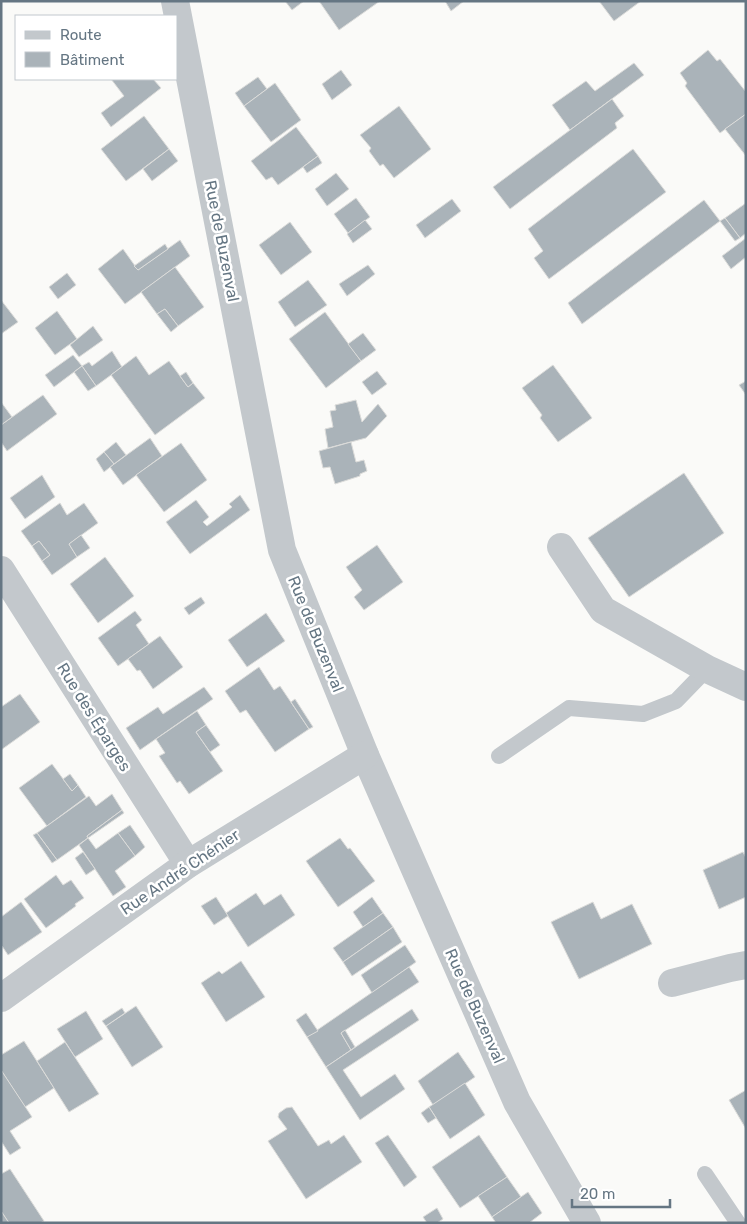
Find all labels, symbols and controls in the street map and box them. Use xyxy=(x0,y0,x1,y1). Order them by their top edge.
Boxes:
legend xyxy=(15,15,178,80)
text: Route xyxy=(60,26,102,44)
text: Bâtiment xyxy=(60,51,124,69)
street label: Rue de Buzenval xyxy=(201,179,243,303)
street label: Rue de Buzenval xyxy=(284,573,348,695)
street label: Rue des Éparges xyxy=(53,659,135,775)
street label: Rue André Chénier xyxy=(117,825,243,919)
street label: Rue de Buzenval xyxy=(441,946,509,1066)
scale bar xyxy=(572,1176,670,1208)
text: 20 m xyxy=(580,1185,615,1203)

